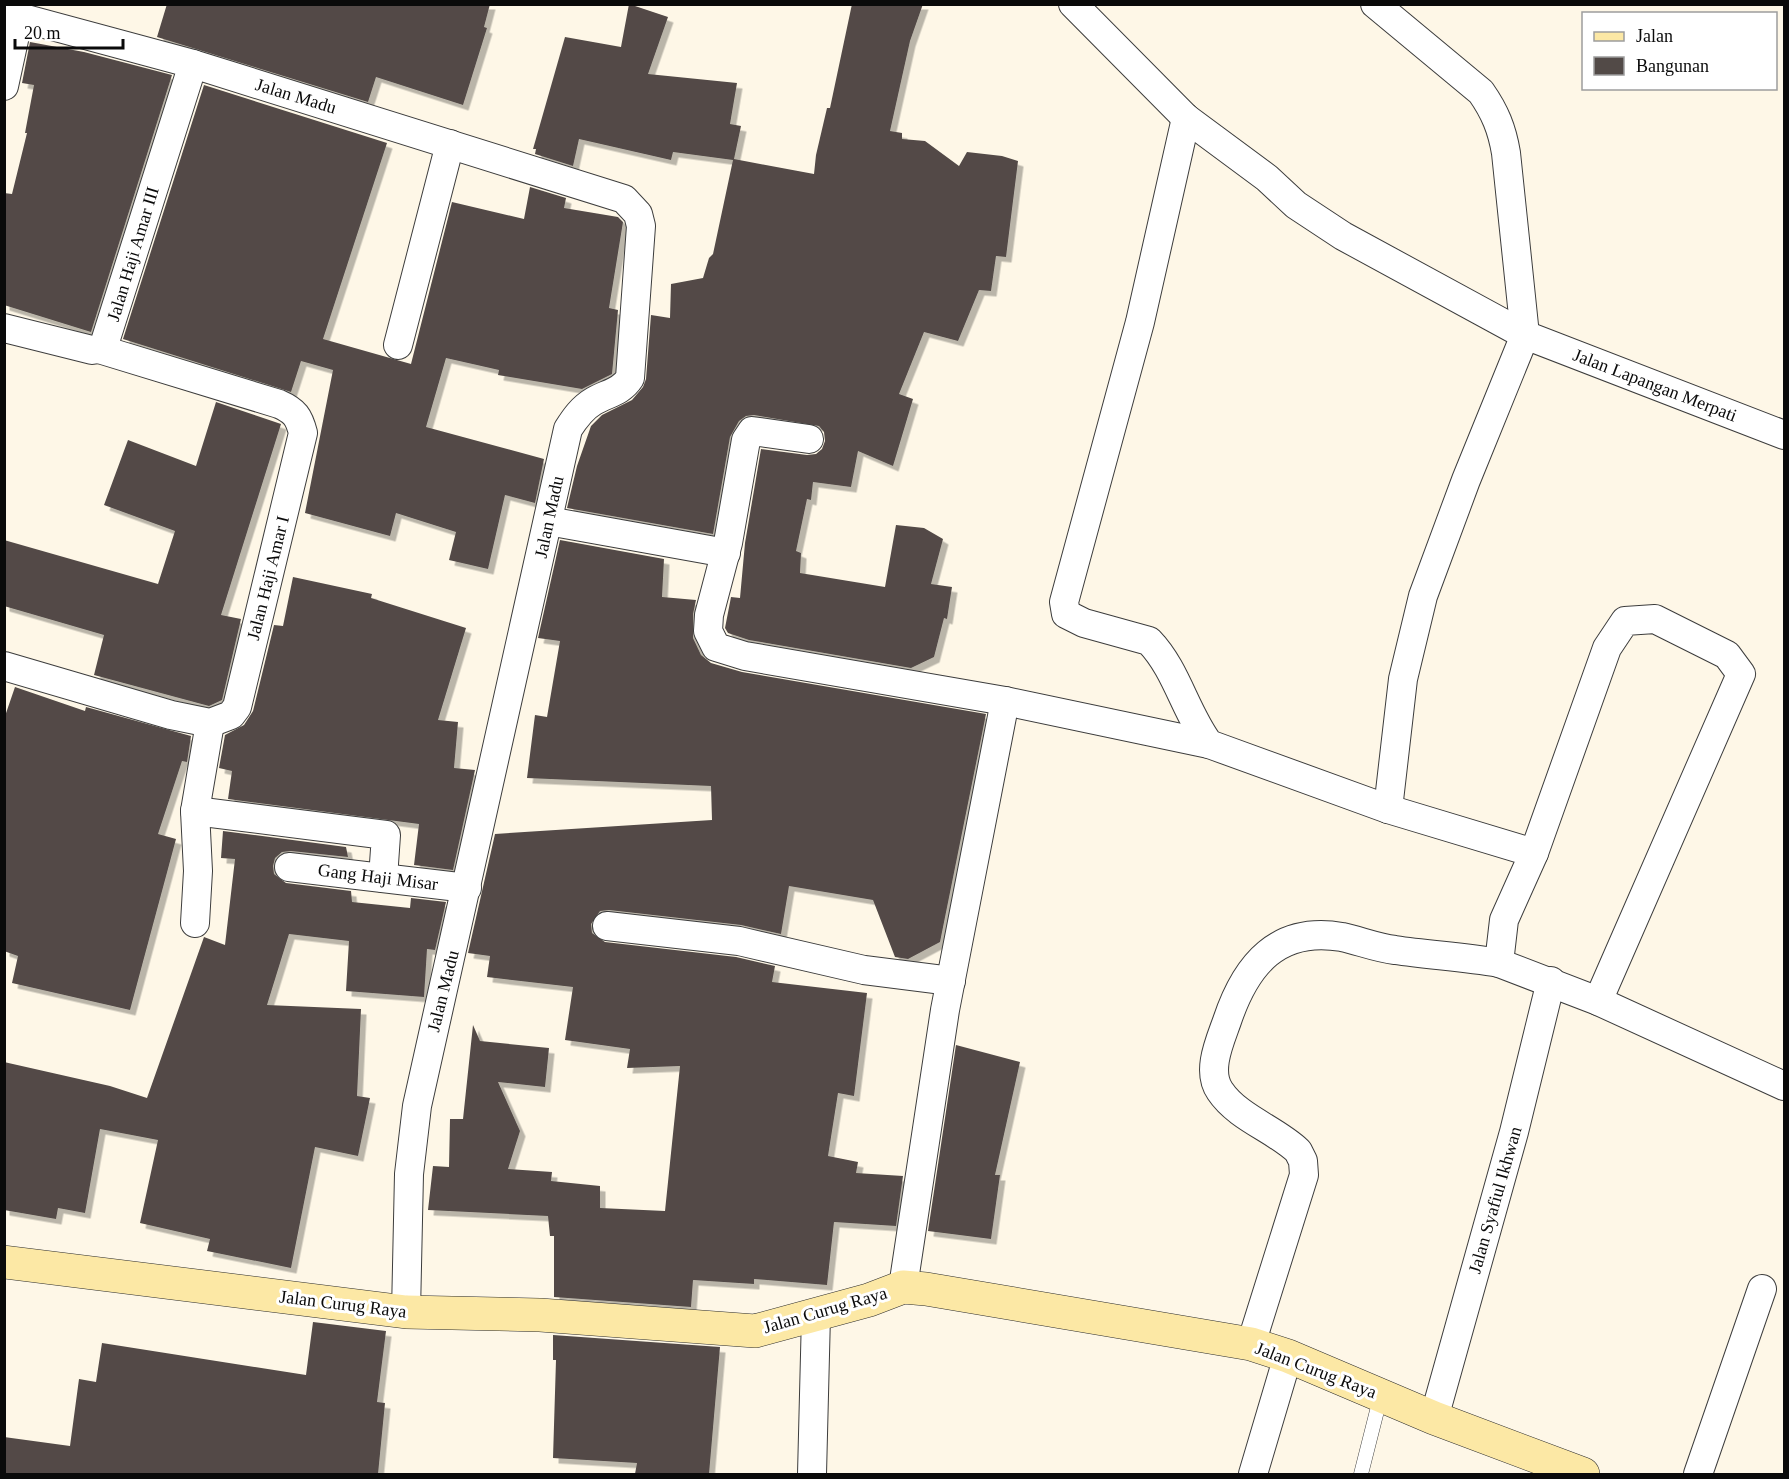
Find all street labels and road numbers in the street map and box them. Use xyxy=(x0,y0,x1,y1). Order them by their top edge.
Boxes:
street label: Jalan Madu xyxy=(253,74,339,118)
street label: Jalan Haji Amar III xyxy=(103,184,163,324)
street label: Jalan Lapangan Merpati xyxy=(1570,344,1740,426)
street label: Jalan Madu xyxy=(531,474,567,560)
street label: Jalan Haji Amar I xyxy=(243,514,293,642)
street label: Gang Haji Misar xyxy=(317,860,439,894)
street label: Jalan Madu xyxy=(423,948,463,1034)
street label: Jalan Syafiul Ikhwan xyxy=(1464,1124,1526,1276)
street label: Jalan Curug Raya xyxy=(761,1283,889,1337)
street label: Jalan Curug Raya xyxy=(278,1286,408,1322)
street label: Jalan Curug Raya xyxy=(1253,1338,1379,1402)

